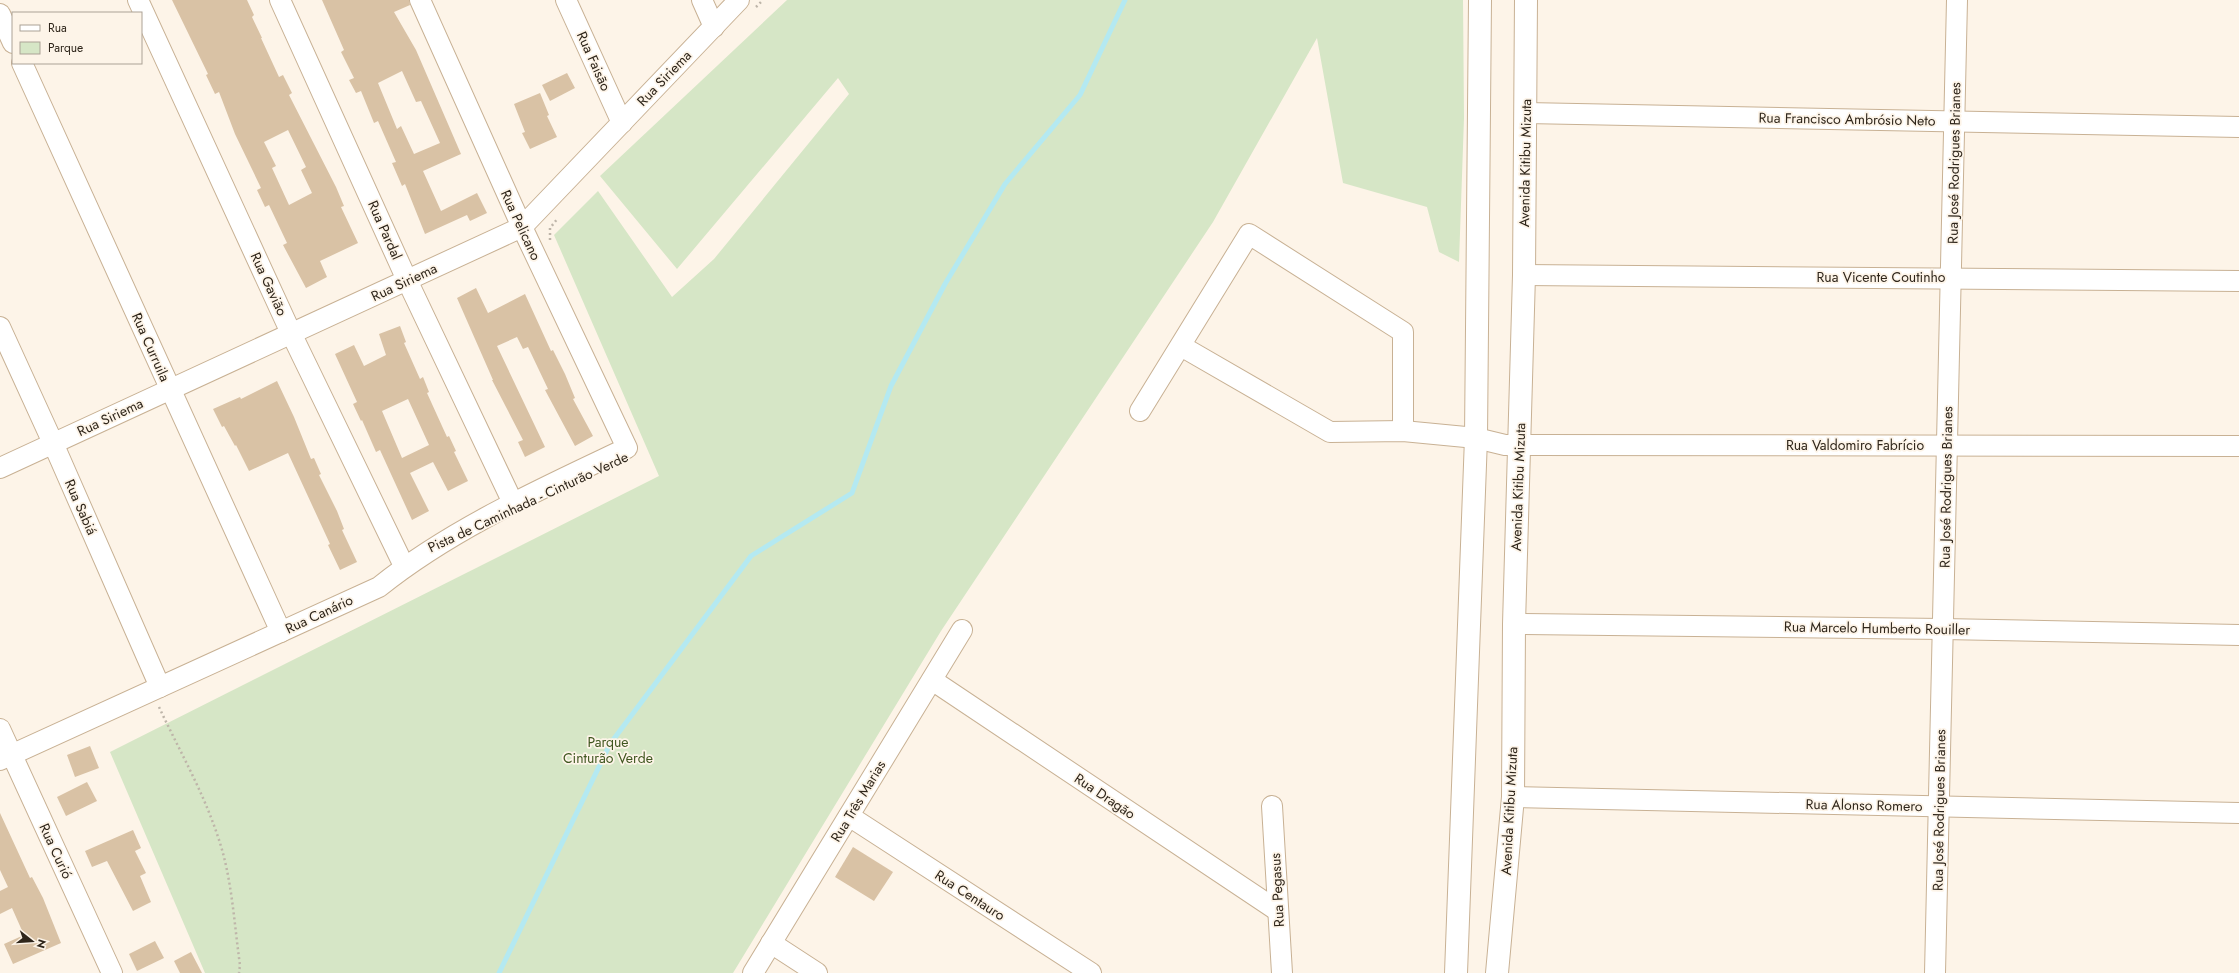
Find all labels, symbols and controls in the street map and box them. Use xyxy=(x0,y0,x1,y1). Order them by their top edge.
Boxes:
legend xyxy=(12,12,142,64)
text: Rua xyxy=(48,19,67,37)
street label: Rua Faisão xyxy=(572,28,616,94)
text: Parque xyxy=(48,39,83,57)
street label: Rua Siriema xyxy=(632,46,696,110)
street label: Rua José Rodrigues Brianes xyxy=(1943,82,1965,244)
street label: Avenida Kitibu Mizuta xyxy=(1514,99,1536,227)
street label: Rua Francisco Ambrósio Neto xyxy=(1758,107,1936,131)
street label: Rua Pelicano xyxy=(496,186,546,264)
street label: Rua Pardal xyxy=(363,197,407,263)
street label: Rua Gavião xyxy=(246,249,293,319)
street label: Rua Siriema xyxy=(368,258,440,306)
street label: Rua Vicente Coutinho xyxy=(1817,267,1946,287)
street label: Rua Curruila xyxy=(127,309,175,385)
street label: Rua Siriema xyxy=(74,393,146,441)
street label: Rua José Rodrigues Brianes xyxy=(1935,406,1957,568)
street label: Avenida Kitibu Mizuta xyxy=(1506,422,1530,552)
street label: Rua Valdomiro Fabrício xyxy=(1786,435,1924,455)
street label: Pista de Caminhada - Cinturão Verde xyxy=(425,447,631,557)
street label: Rua Sabiá xyxy=(60,476,102,538)
street label: Rua Canário xyxy=(282,589,356,638)
street label: Rua Marcelo Humberto Rouiller xyxy=(1784,616,1970,640)
street label: Rua José Rodrigues Brianes xyxy=(1928,729,1950,891)
park label: Parque Cinturão Verde xyxy=(563,732,653,768)
street label: Avenida Kitibu Mizuta xyxy=(1496,746,1522,876)
street label: Rua Três Marias xyxy=(826,756,890,846)
street label: Rua Dragão xyxy=(1071,768,1140,824)
street label: Rua Alonso Romero xyxy=(1805,794,1923,816)
street label: Rua Curió xyxy=(34,820,78,882)
street label: Rua Pegasus xyxy=(1265,852,1289,927)
street label: Rua Centauro xyxy=(931,865,1009,925)
north arrow xyxy=(12,921,52,961)
text: N xyxy=(33,937,50,950)

